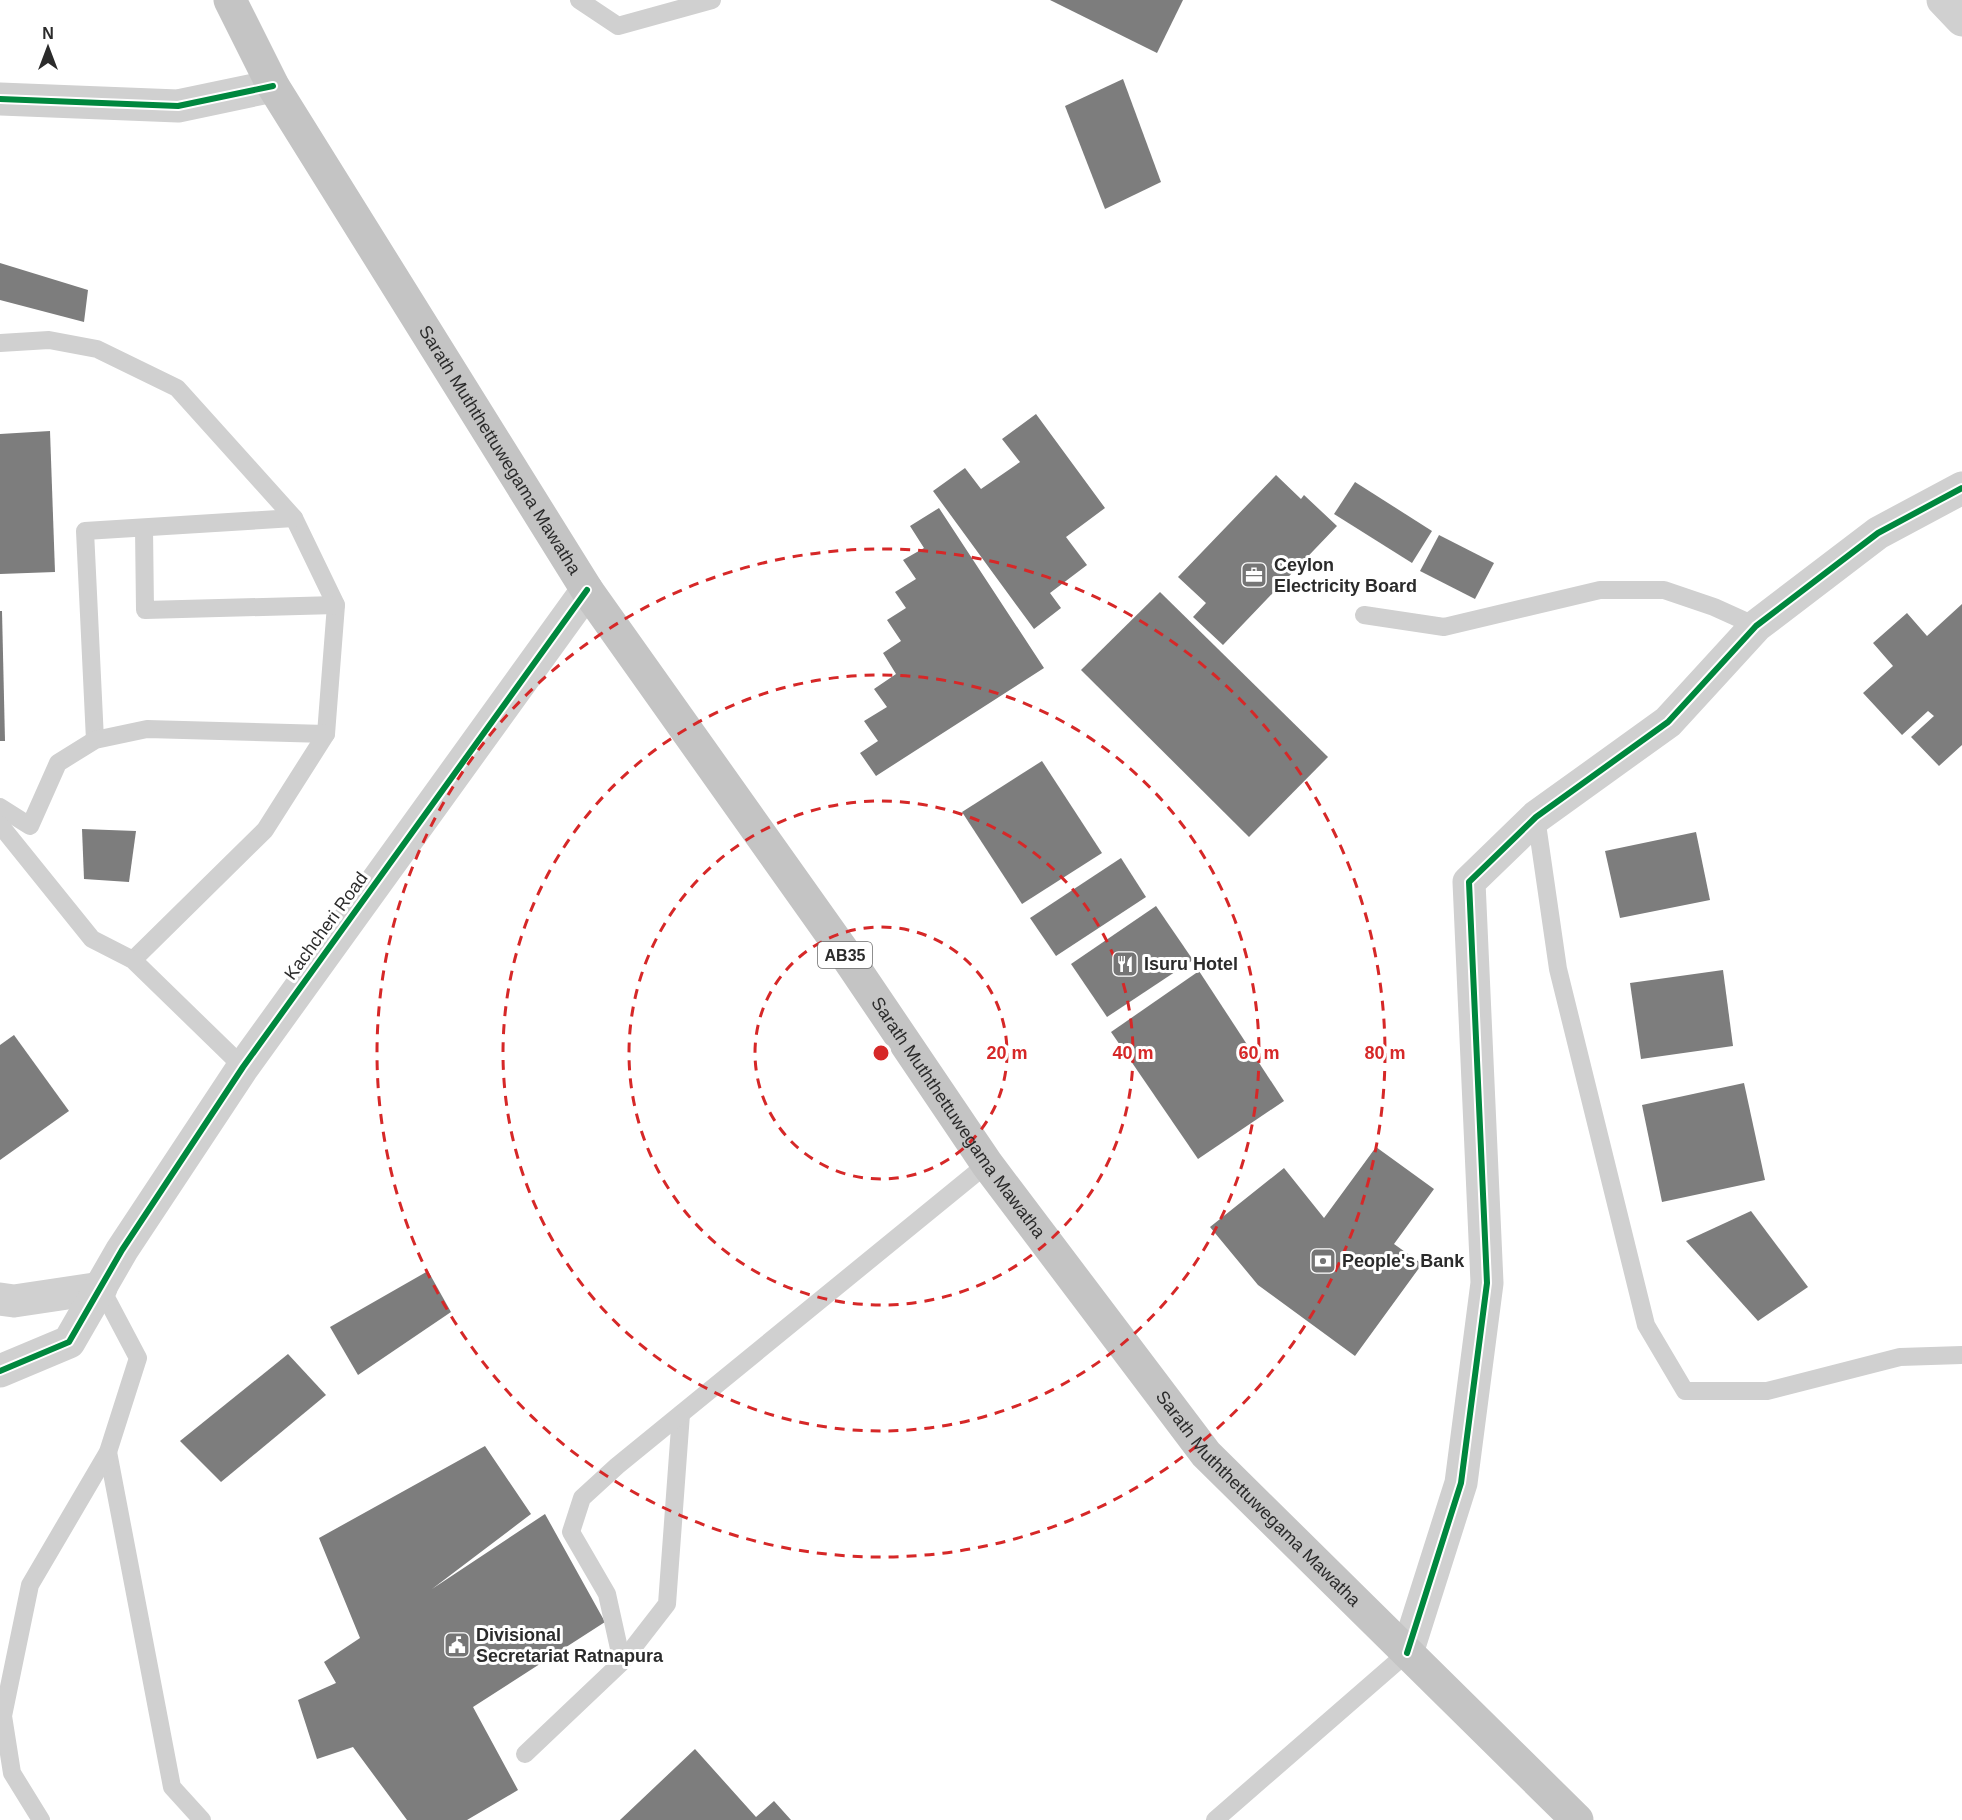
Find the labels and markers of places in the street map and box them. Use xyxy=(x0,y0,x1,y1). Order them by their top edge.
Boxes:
place label: Ceylon Electricity Board xyxy=(1274,555,1417,596)
office icon: Ceylon Electricity Board xyxy=(1239,560,1269,590)
restaurant icon: Isuru Hotel xyxy=(1110,949,1140,979)
place label: Isuru Hotel xyxy=(1144,954,1238,974)
centre of rings xyxy=(871,1043,891,1063)
bank icon: People's Bank xyxy=(1308,1246,1338,1276)
place label: People's Bank xyxy=(1342,1251,1465,1271)
place label: Divisional Secretariat Ratnapura xyxy=(476,1625,664,1666)
public building icon: Divisional Secretariat Ratnapura xyxy=(442,1630,472,1660)

